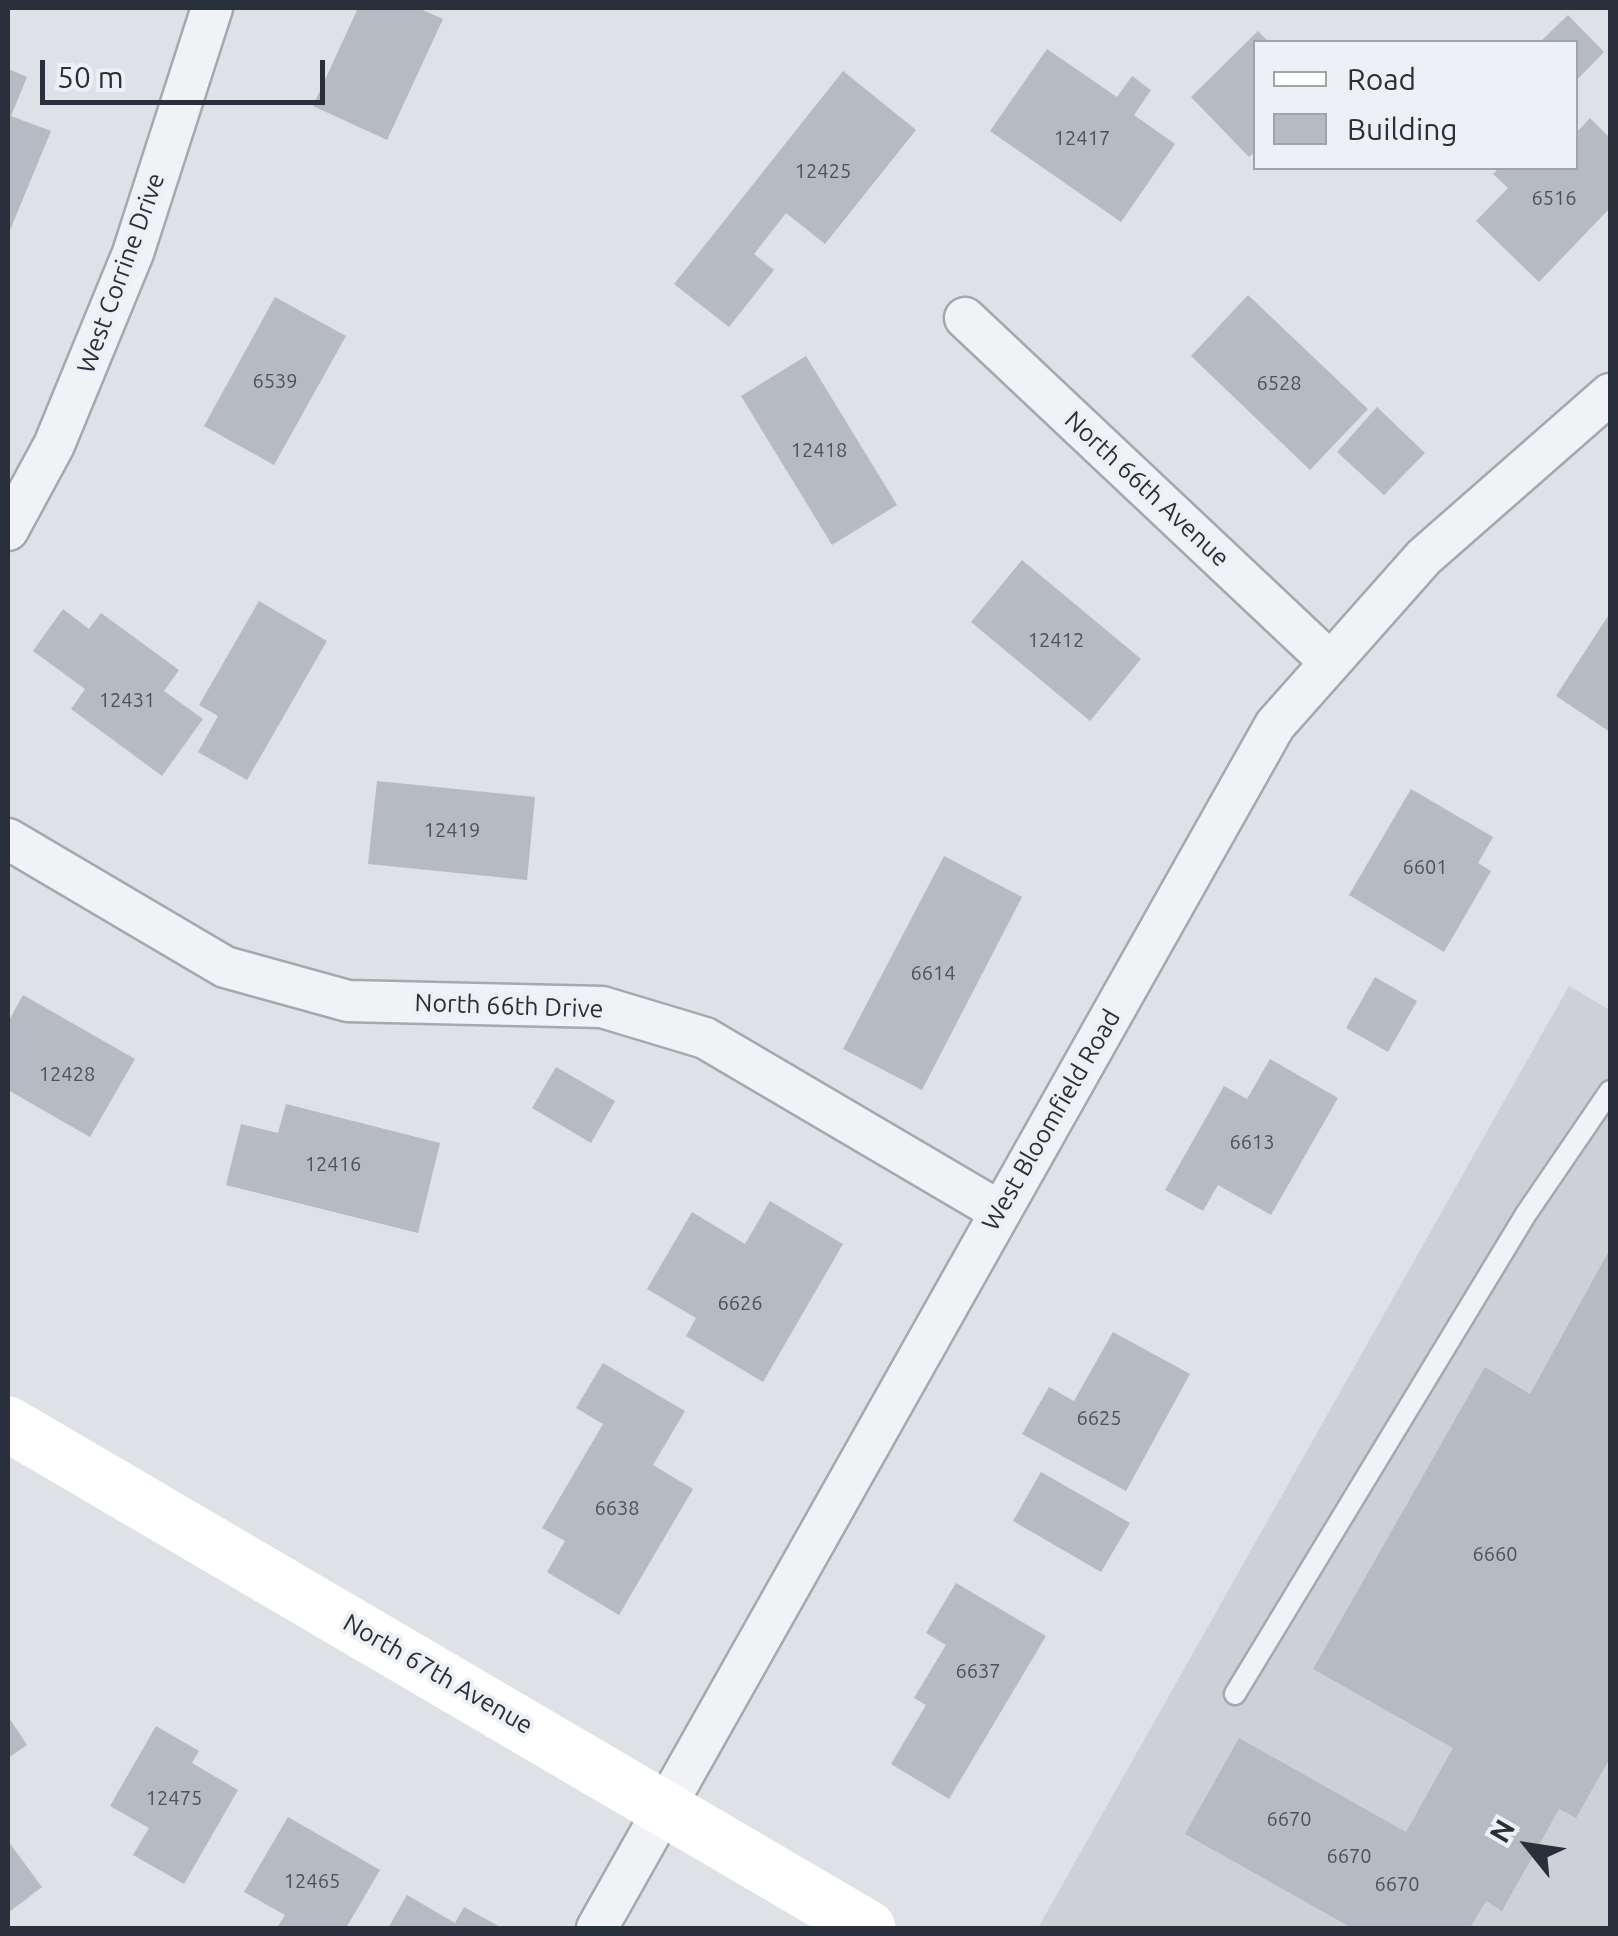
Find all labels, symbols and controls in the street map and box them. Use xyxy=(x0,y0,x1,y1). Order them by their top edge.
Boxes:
scale bar xyxy=(45,40,330,102)
legend xyxy=(1253,40,1578,170)
text: 50 m xyxy=(57,60,124,94)
text: Road xyxy=(1347,62,1416,96)
text: Building xyxy=(1347,112,1458,146)
house number: 12417 xyxy=(1054,126,1110,150)
house number: 12425 xyxy=(795,159,851,183)
street label: West Corrine Drive xyxy=(71,169,171,377)
house number: 6516 xyxy=(1531,186,1577,210)
house number: 6539 xyxy=(252,369,298,393)
house number: 6528 xyxy=(1256,371,1302,395)
street label: North 66th Avenue xyxy=(1059,405,1235,573)
house number: 12418 xyxy=(791,438,847,462)
house number: 12412 xyxy=(1028,628,1084,652)
house number: 12431 xyxy=(99,688,155,712)
house number: 12419 xyxy=(424,818,480,842)
house number: 6601 xyxy=(1402,855,1448,879)
house number: 6614 xyxy=(910,961,956,985)
street label: North 66th Drive xyxy=(414,988,604,1024)
street label: West Bloomfield Road xyxy=(975,1004,1127,1236)
house number: 12428 xyxy=(39,1062,95,1086)
house number: 6613 xyxy=(1229,1130,1275,1154)
house number: 12416 xyxy=(305,1152,361,1176)
house number: 6626 xyxy=(717,1291,763,1315)
house number: 6625 xyxy=(1076,1406,1122,1430)
house number: 6638 xyxy=(594,1496,640,1520)
house number: 6660 xyxy=(1472,1542,1518,1566)
street label: North 67th Avenue xyxy=(338,1608,538,1740)
house number: 6637 xyxy=(955,1659,1001,1683)
house number: 12475 xyxy=(146,1786,202,1810)
north arrow xyxy=(1478,1796,1578,1896)
house number: 6670 xyxy=(1266,1807,1312,1831)
text: N xyxy=(1483,1814,1520,1848)
house number: 6670 xyxy=(1326,1844,1372,1868)
house number: 12465 xyxy=(284,1869,340,1893)
house number: 6670 xyxy=(1374,1872,1420,1896)

